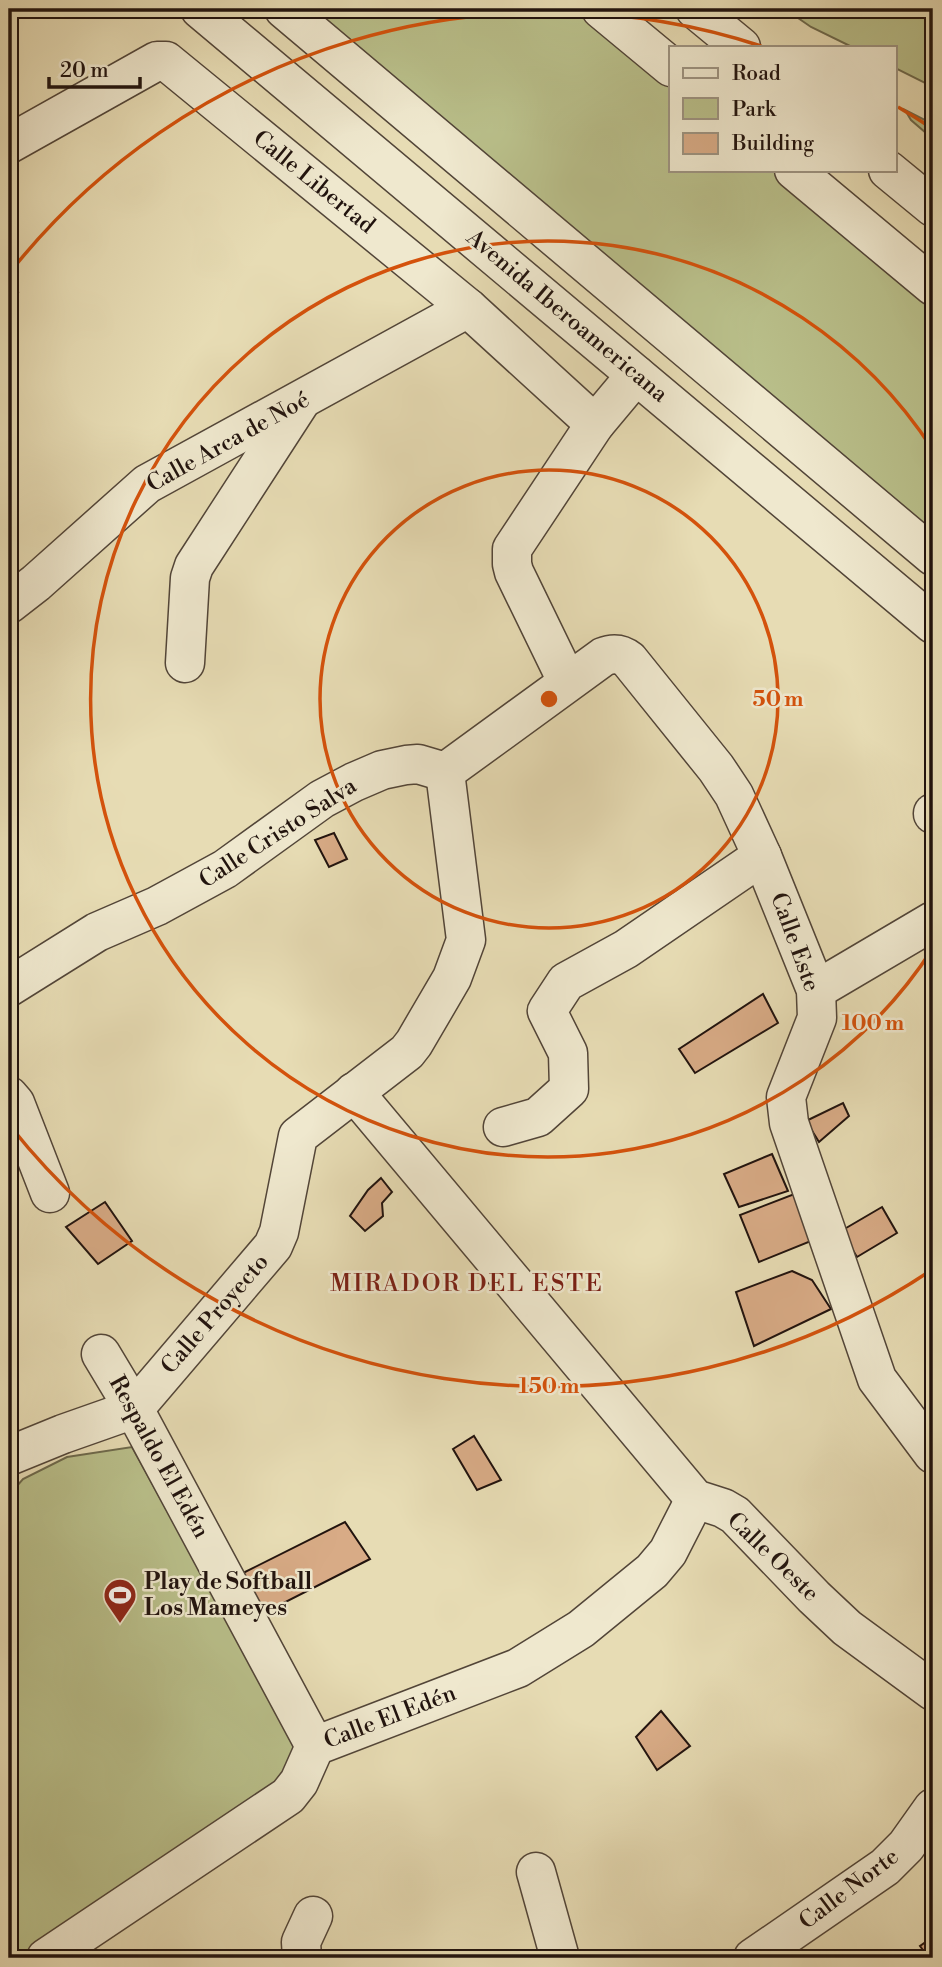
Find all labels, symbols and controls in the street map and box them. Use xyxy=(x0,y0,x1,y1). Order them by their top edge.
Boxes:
scale bar xyxy=(49,46,140,90)
legend xyxy=(669,46,897,172)
text: 20 m xyxy=(60,58,109,84)
text: Road xyxy=(732,61,781,87)
text: Park xyxy=(732,97,777,123)
street label: Calle Libertad xyxy=(247,124,381,240)
text: Building xyxy=(731,131,814,157)
street label: Avenida Iberoamericana xyxy=(460,223,674,409)
street label: Calle Arca de Noé xyxy=(142,386,314,498)
centre of rings xyxy=(537,687,561,711)
text: 50 m xyxy=(753,687,803,713)
street label: Calle Cristo Salva xyxy=(194,772,362,894)
street label: Calle Este xyxy=(764,889,826,995)
text: 100 m xyxy=(842,1011,904,1037)
street label: Calle Proyecto xyxy=(155,1248,275,1380)
district label: MIRADOR DEL ESTE xyxy=(330,1269,604,1299)
street label: Respaldo El Edén xyxy=(103,1371,215,1543)
text: 150 m xyxy=(519,1374,579,1400)
street label: Calle Oeste xyxy=(721,1506,825,1608)
place label: Play de Softball Los Mameyes xyxy=(144,1568,312,1622)
sports icon: Play de Softball Los Mameyes xyxy=(101,1576,139,1625)
street label: Calle El Edén xyxy=(320,1679,460,1755)
street label: Calle Norte xyxy=(794,1843,904,1935)

